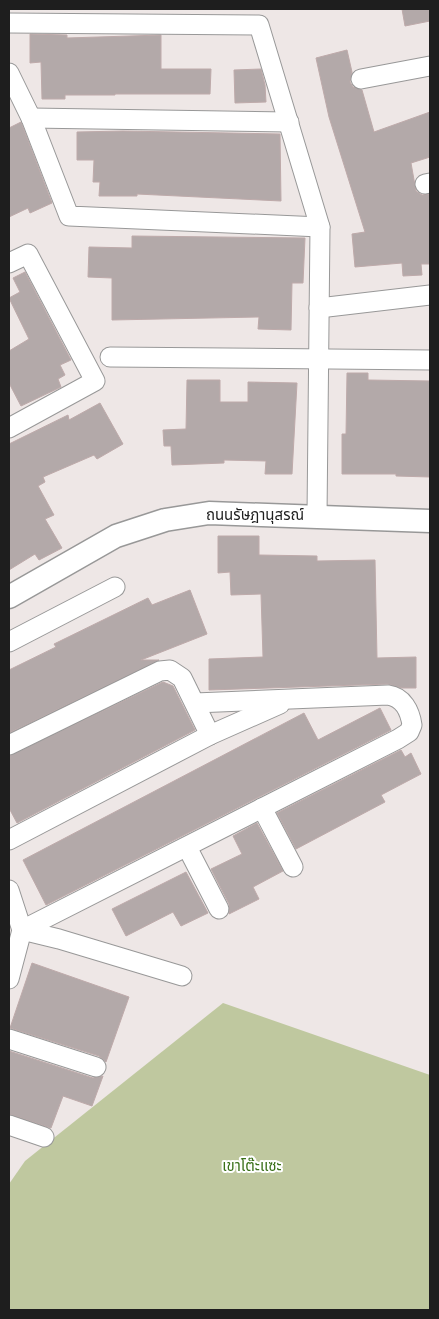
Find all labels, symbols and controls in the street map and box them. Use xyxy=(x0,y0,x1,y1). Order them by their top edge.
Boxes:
street label: ถนนรัษฎานุสรณ์ xyxy=(206,506,304,524)
park label: เขาโต๊ะแซะ xyxy=(222,1157,282,1174)

